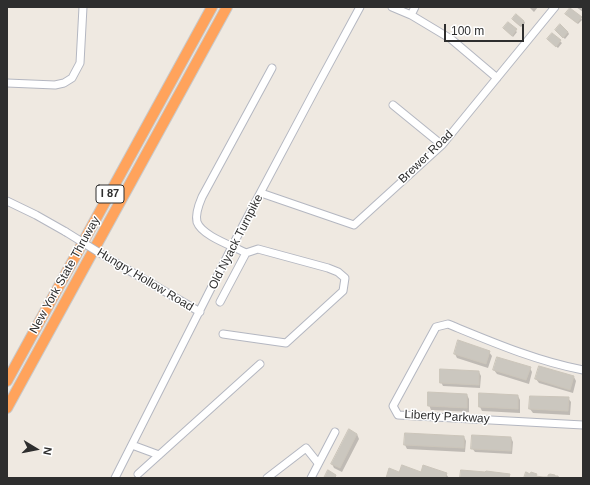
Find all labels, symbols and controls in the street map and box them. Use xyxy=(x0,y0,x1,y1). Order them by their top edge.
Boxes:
scale bar xyxy=(446,16,526,42)
text: 100 m xyxy=(451,24,484,38)
street label: Brewer Road xyxy=(396,127,456,187)
road number: I 87 xyxy=(96,185,124,203)
street label: Old Nyack Turnpike xyxy=(206,192,266,292)
street label: New York State Thruway xyxy=(27,214,103,336)
street label: Hungry Hollow Road xyxy=(94,245,196,315)
street label: Liberty Parkway xyxy=(404,408,490,426)
north arrow xyxy=(16,429,56,469)
text: N xyxy=(41,446,54,456)

